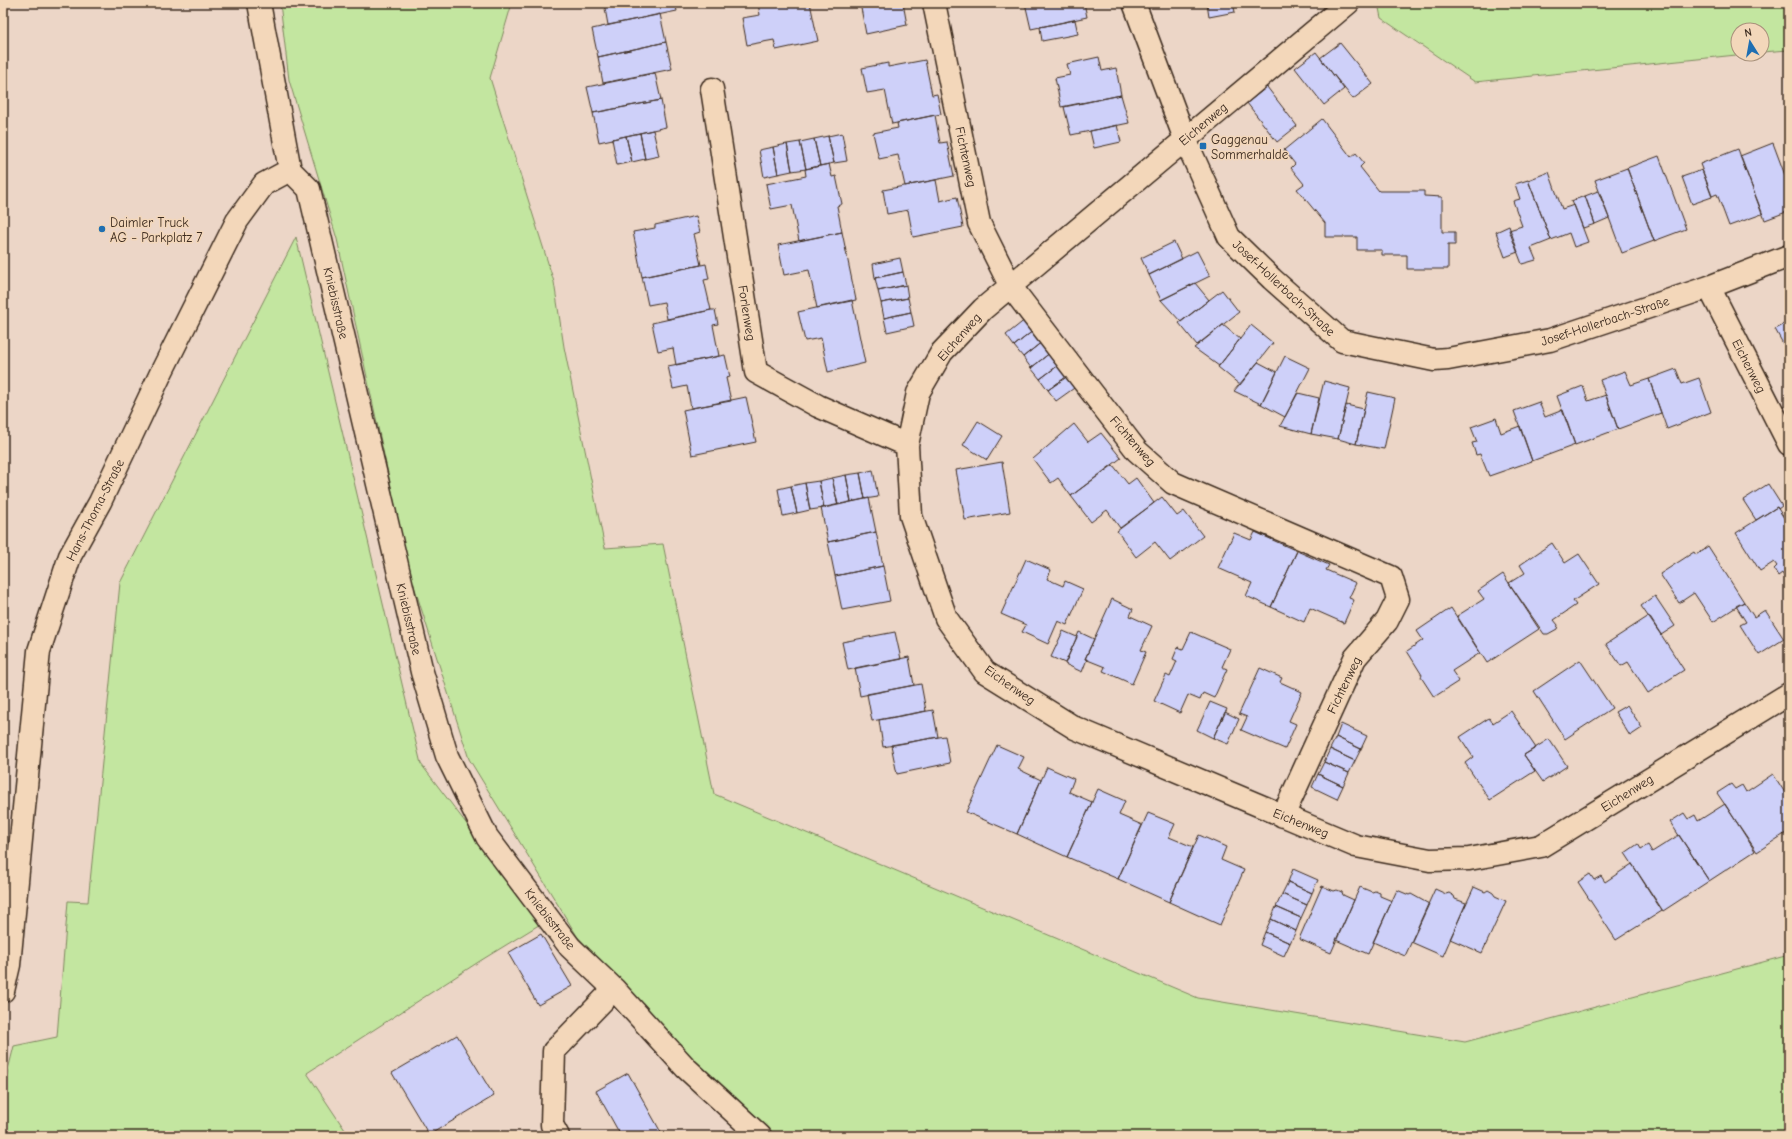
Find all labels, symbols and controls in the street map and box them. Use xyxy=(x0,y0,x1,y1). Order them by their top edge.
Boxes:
north arrow xyxy=(1730,22,1770,62)
text: N xyxy=(1743,26,1753,40)
street label: Eichenweg xyxy=(1176,99,1230,149)
street label: Fichtenweg xyxy=(952,125,980,189)
place label: Gaggenau Sommerhalde xyxy=(1211,132,1289,162)
marker: Gaggenau Sommerhalde xyxy=(1198,141,1208,151)
place label: Daimler Truck AG − Parkplatz 7 xyxy=(110,215,203,245)
marker: Daimler Truck AG − Parkplatz 7 xyxy=(97,224,107,234)
street label: Josef-Hollerbach-Straße xyxy=(1230,237,1339,340)
street label: Kniebisstraße xyxy=(320,266,352,341)
street label: Forlenweg xyxy=(735,284,759,342)
street label: Josef-Hollerbach-Straße xyxy=(1539,293,1672,349)
street label: Eichenweg xyxy=(934,310,984,364)
street label: Eichenweg xyxy=(1729,336,1769,396)
street label: Fichtenweg xyxy=(1107,413,1159,469)
street label: Hans-Thoma-Straße xyxy=(63,456,127,563)
street label: Kniebisstraße xyxy=(393,582,425,657)
street label: Fichtenweg xyxy=(1324,654,1364,716)
street label: Eichenweg xyxy=(982,662,1038,708)
street label: Eichenweg xyxy=(1598,771,1656,815)
street label: Eichenweg xyxy=(1271,805,1331,841)
street label: Kniebisstraße xyxy=(522,885,579,953)

